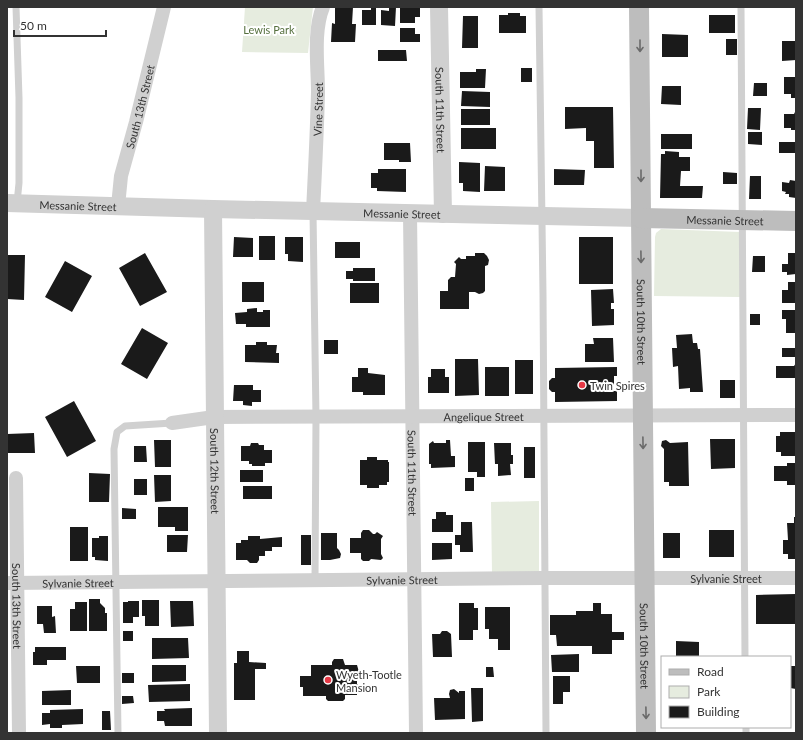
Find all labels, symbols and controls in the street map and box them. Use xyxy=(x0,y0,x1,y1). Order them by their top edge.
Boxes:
scale bar xyxy=(14,12,106,38)
text: 50 m xyxy=(20,18,47,33)
park label: Lewis Park xyxy=(243,23,295,36)
one-way arrow xyxy=(636,39,644,52)
street label: South 13th Street xyxy=(122,63,156,150)
street label: South 11th Street xyxy=(434,67,448,153)
street label: Vine Street xyxy=(310,82,325,136)
one-way arrow xyxy=(637,169,645,182)
street label: Messanie Street xyxy=(39,197,117,213)
street label: Messanie Street xyxy=(363,206,441,220)
street label: Messanie Street xyxy=(686,212,764,227)
one-way arrow xyxy=(637,250,645,263)
street label: South 10th Street xyxy=(635,279,649,365)
place label: Twin Spires xyxy=(590,379,645,392)
marker: Twin Spires xyxy=(577,380,587,390)
street label: Angelique Street xyxy=(443,409,524,423)
street label: South 12th Street xyxy=(209,428,222,514)
street label: South 11th Street xyxy=(406,430,420,516)
one-way arrow xyxy=(640,436,647,449)
street label: South 13th Street xyxy=(11,563,25,649)
street label: Sylvanie Street xyxy=(366,572,438,586)
street label: Sylvanie Street xyxy=(690,572,762,585)
street label: Sylvanie Street xyxy=(42,576,114,589)
street label: South 10th Street xyxy=(638,603,652,689)
legend xyxy=(661,656,791,728)
text: Road xyxy=(697,664,724,679)
place label: Wyeth-Tootle Mansion xyxy=(336,668,402,694)
marker: Wyeth-Tootle Mansion xyxy=(323,675,333,685)
text: Park xyxy=(697,684,721,699)
text: Building xyxy=(697,704,740,719)
one-way arrow xyxy=(642,706,650,719)

